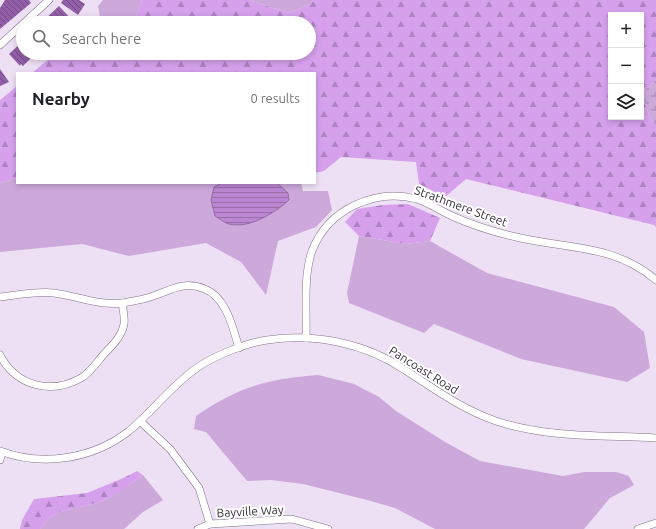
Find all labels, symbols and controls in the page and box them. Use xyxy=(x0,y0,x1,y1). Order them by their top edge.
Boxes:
map controls xyxy=(608,12,644,120)
button: + xyxy=(608,12,644,48)
search box xyxy=(16,16,316,60)
icon: search xyxy=(30,27,52,49)
text: Search here xyxy=(62,30,141,47)
button: − xyxy=(608,48,644,84)
button: layers xyxy=(608,84,644,120)
text: Nearby xyxy=(32,89,90,108)
text: 0 results xyxy=(250,91,300,105)
street label: Strathmere Street xyxy=(413,183,509,229)
street label: Pancoast Road xyxy=(387,344,461,396)
street label: Bayville Way xyxy=(216,503,284,519)

